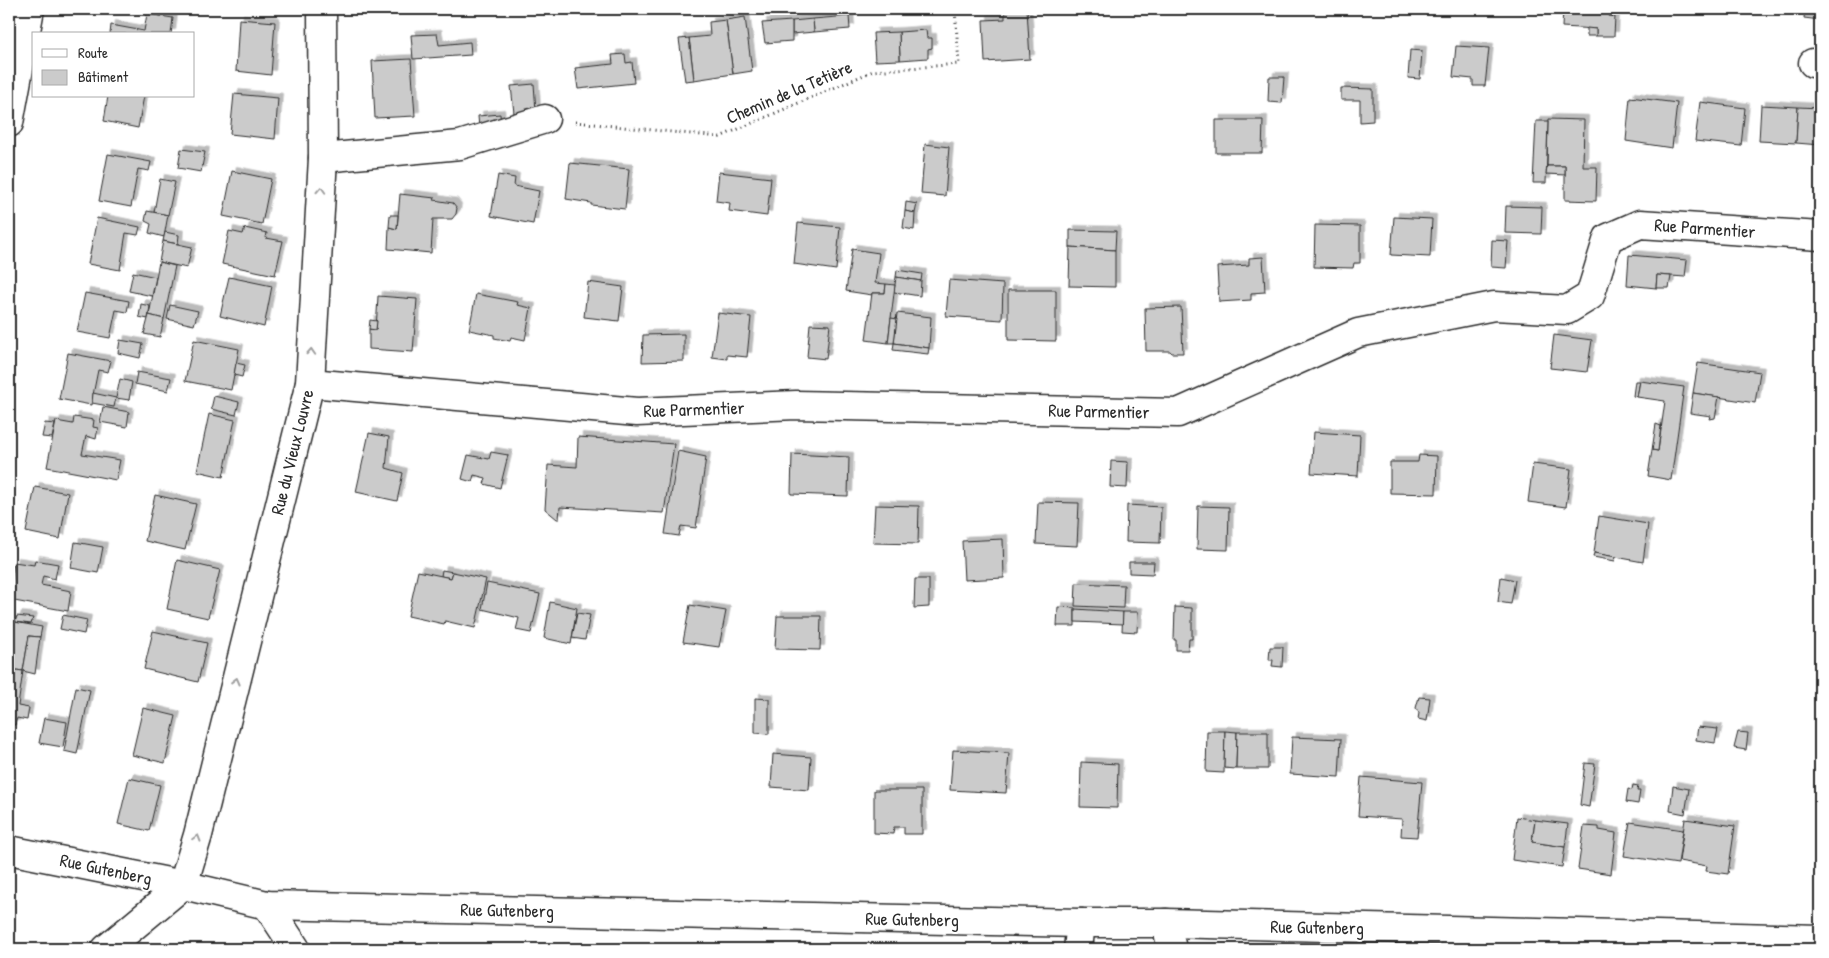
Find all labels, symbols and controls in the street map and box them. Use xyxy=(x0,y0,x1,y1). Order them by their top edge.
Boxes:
legend xyxy=(32,32,195,98)
text: Route xyxy=(78,42,108,63)
street label: Chemin de la Tetière xyxy=(722,54,856,130)
text: Bâtiment xyxy=(78,66,129,87)
one-way arrow xyxy=(316,186,327,194)
street label: Rue Parmentier xyxy=(1654,212,1756,244)
one-way arrow xyxy=(306,348,317,356)
street label: Rue du Vieux Louvre xyxy=(264,387,320,517)
street label: Rue Parmentier xyxy=(643,395,745,423)
street label: Rue Parmentier xyxy=(1048,398,1150,424)
one-way arrow xyxy=(230,676,241,685)
one-way arrow xyxy=(191,834,202,843)
street label: Rue Gutenberg xyxy=(58,847,154,891)
street label: Rue Gutenberg xyxy=(460,897,554,923)
street label: Rue Gutenberg xyxy=(865,906,959,932)
street label: Rue Gutenberg xyxy=(1270,914,1364,940)

